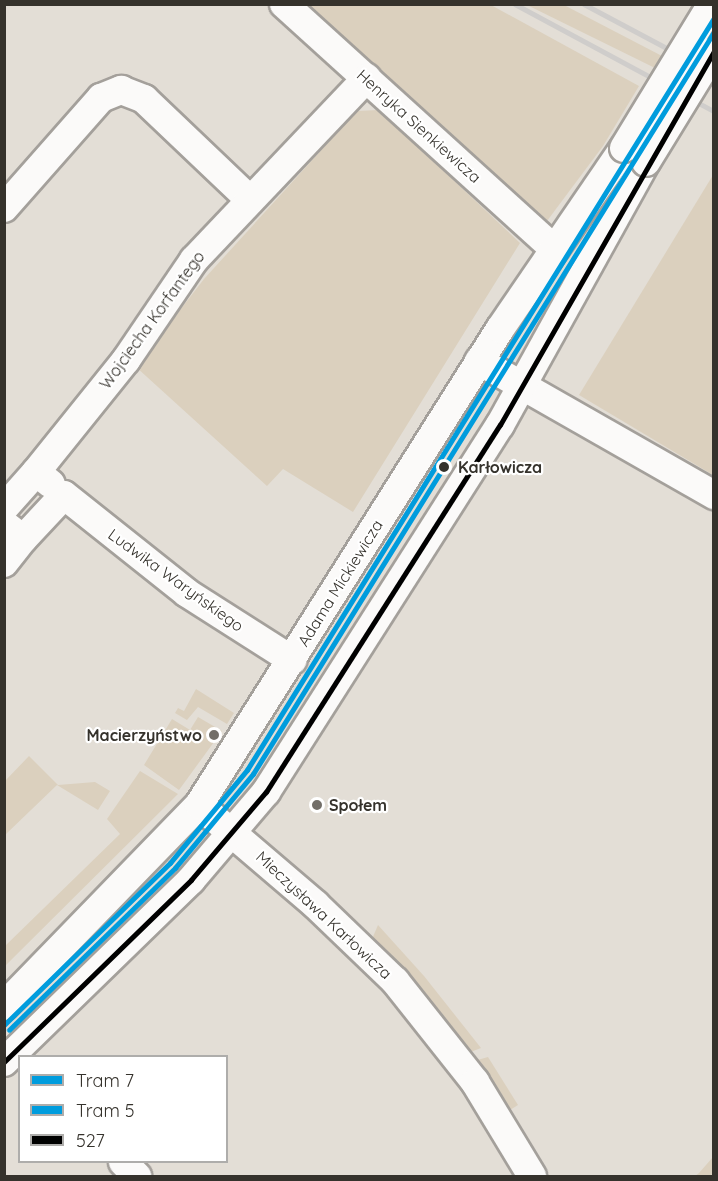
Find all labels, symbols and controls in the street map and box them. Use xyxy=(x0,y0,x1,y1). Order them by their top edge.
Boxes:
street label: Henryka Sienkiewicza xyxy=(353,65,485,187)
street label: Wojciecha Korfantego xyxy=(95,247,209,393)
place label: Karłowicza xyxy=(458,457,542,477)
marker: Karłowicza xyxy=(435,458,453,476)
street label: Adama Mickiewicza xyxy=(293,516,387,650)
street label: Ludwika Waryńskiego xyxy=(105,524,247,636)
place label: Macierzyństwo xyxy=(87,725,202,745)
marker: Macierzyństwo xyxy=(207,728,221,742)
place label: Społem xyxy=(329,795,387,815)
marker: Społem xyxy=(310,798,324,812)
street label: Mieczysława Karłowicza xyxy=(252,847,396,983)
legend xyxy=(18,1055,228,1163)
text: Tram 7 xyxy=(76,1069,134,1092)
text: Tram 5 xyxy=(76,1099,135,1122)
text: 527 xyxy=(76,1129,105,1152)

